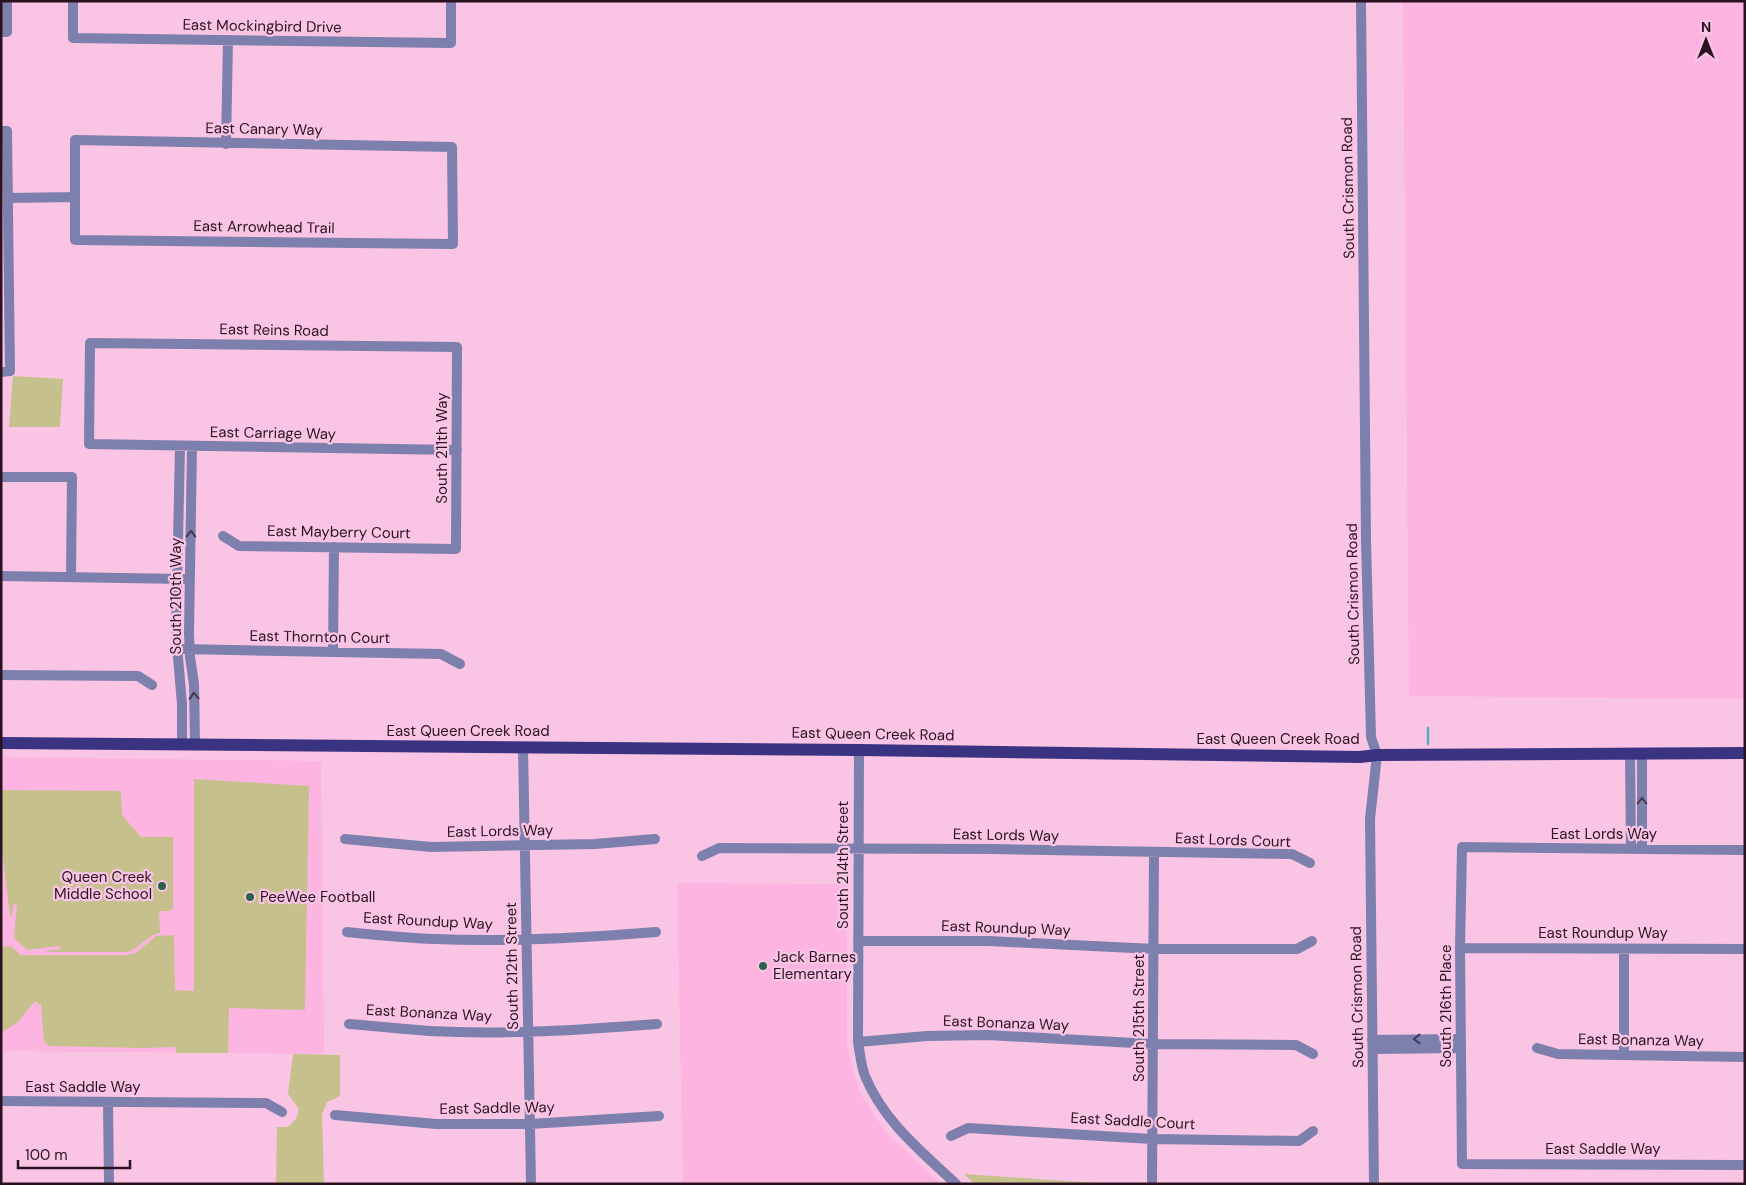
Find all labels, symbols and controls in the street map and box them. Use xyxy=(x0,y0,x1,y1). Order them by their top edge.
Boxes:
street label: East Mockingbird Drive xyxy=(182,15,342,37)
north arrow xyxy=(1681,15,1731,65)
text: N xyxy=(1701,18,1711,36)
street label: South Crismon Road xyxy=(1337,117,1359,259)
street label: East Canary Way xyxy=(205,118,323,140)
street label: East Arrowhead Trail xyxy=(193,216,335,238)
street label: East Reins Road xyxy=(219,319,329,341)
street label: South 211th Way xyxy=(432,392,452,504)
street label: East Carriage Way xyxy=(210,422,337,444)
street label: East Mayberry Court xyxy=(267,521,411,543)
street label: South Crismon Road xyxy=(1342,523,1364,665)
one-way arrow xyxy=(185,529,196,537)
street label: South 210th Way xyxy=(166,537,186,654)
street label: East Thornton Court xyxy=(250,626,391,648)
one-way arrow xyxy=(189,691,200,699)
street label: East Queen Creek Road xyxy=(386,721,550,741)
street label: East Queen Creek Road xyxy=(791,723,955,745)
street label: East Queen Creek Road xyxy=(1196,729,1360,749)
one-way arrow xyxy=(1637,797,1647,804)
street label: South 214th Street xyxy=(833,801,853,929)
street label: East Lords Way xyxy=(447,820,554,842)
street label: East Lords Way xyxy=(953,824,1060,846)
street label: East Lords Way xyxy=(1551,824,1658,844)
street label: East Lords Court xyxy=(1175,828,1291,852)
place label: Queen Creek Middle School xyxy=(54,867,152,904)
marker: Queen Creek Middle School xyxy=(156,880,168,892)
place label: PeeWee Football xyxy=(260,887,375,907)
marker: PeeWee Football xyxy=(244,891,256,903)
street label: South 212th Street xyxy=(501,902,523,1030)
street label: East Roundup Way xyxy=(363,908,494,934)
street label: East Roundup Way xyxy=(941,916,1072,940)
street label: East Roundup Way xyxy=(1538,923,1669,943)
street label: South Crismon Road xyxy=(1346,926,1368,1068)
street label: South 216th Place xyxy=(1436,944,1456,1068)
place label: Jack Barnes Elementary xyxy=(773,947,856,984)
street label: South 215th Street xyxy=(1129,954,1149,1082)
marker: Jack Barnes Elementary xyxy=(757,960,769,972)
street label: East Bonanza Way xyxy=(366,1000,493,1026)
street label: East Bonanza Way xyxy=(943,1011,1070,1035)
street label: East Bonanza Way xyxy=(1578,1029,1705,1051)
one-way arrow xyxy=(1412,1034,1420,1044)
street label: East Saddle Way xyxy=(25,1077,141,1097)
street label: East Saddle Way xyxy=(439,1097,555,1119)
street label: East Saddle Court xyxy=(1070,1108,1196,1134)
scale bar xyxy=(18,1138,130,1170)
street label: East Saddle Way xyxy=(1545,1139,1661,1159)
text: 100 m xyxy=(25,1145,68,1165)

